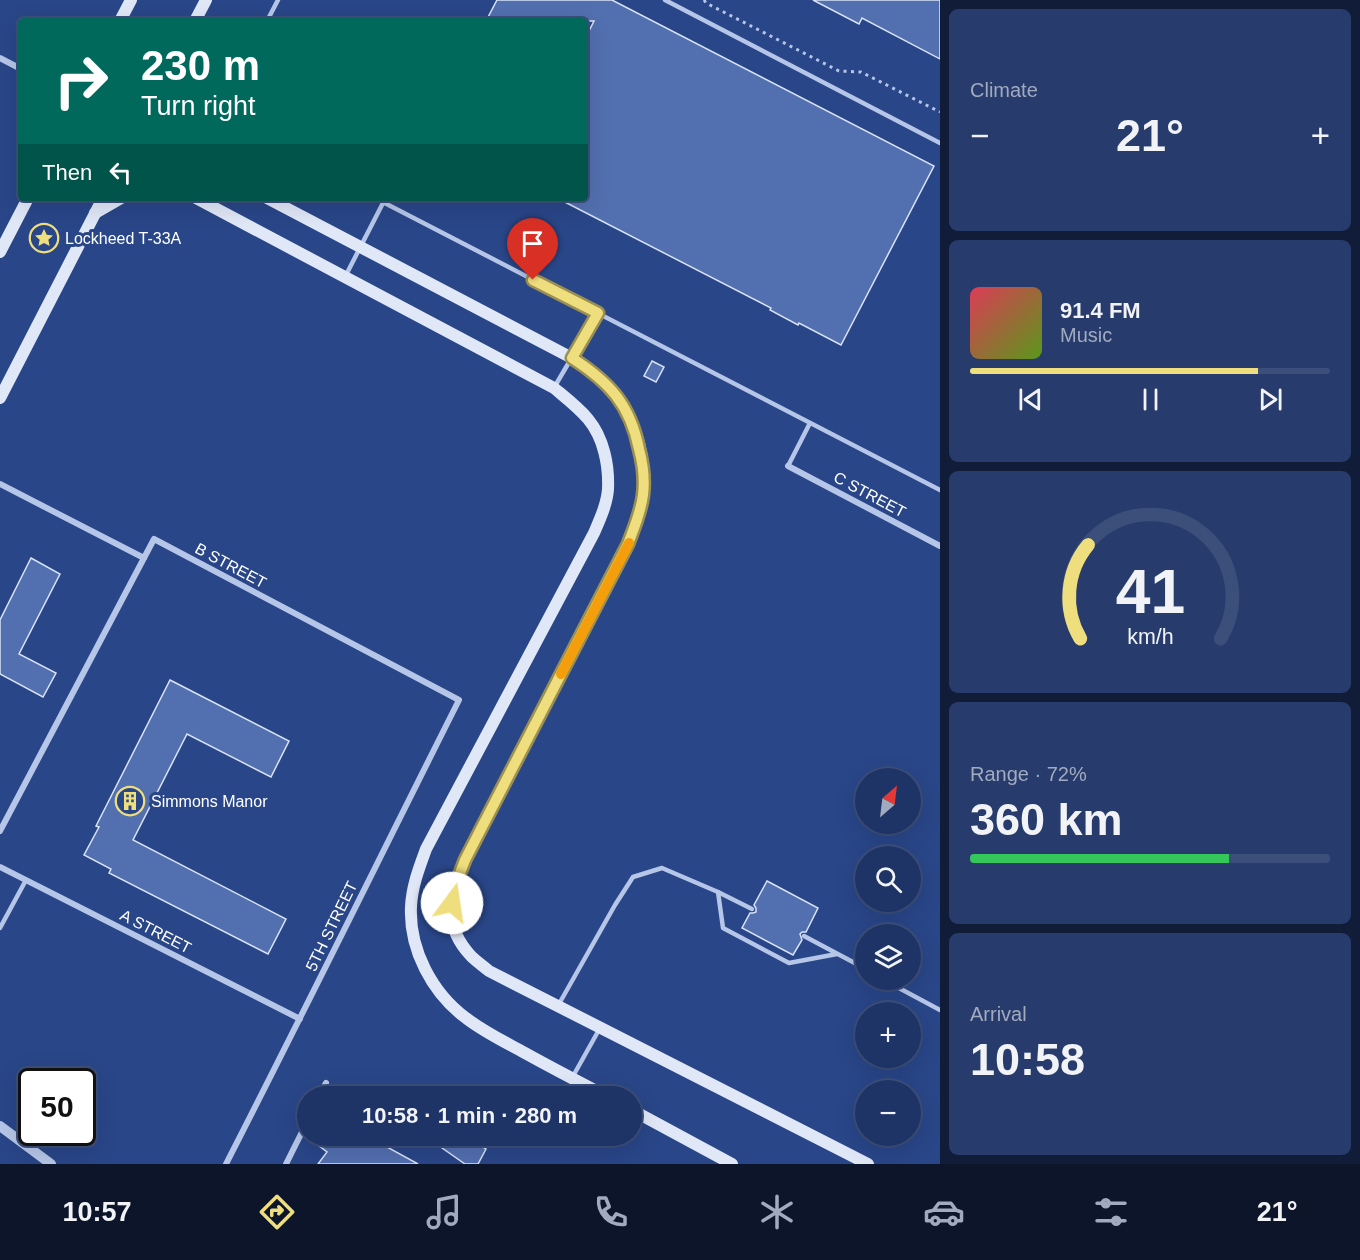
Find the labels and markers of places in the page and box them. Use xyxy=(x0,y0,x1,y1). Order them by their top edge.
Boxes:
pin xyxy=(507,218,558,280)
place icon: Lockheed T-33A xyxy=(28,222,60,254)
place label: Lockheed T-33A xyxy=(65,230,182,247)
building icon: Simmons Manor xyxy=(114,785,146,817)
place label: Simmons Manor xyxy=(151,793,268,810)

